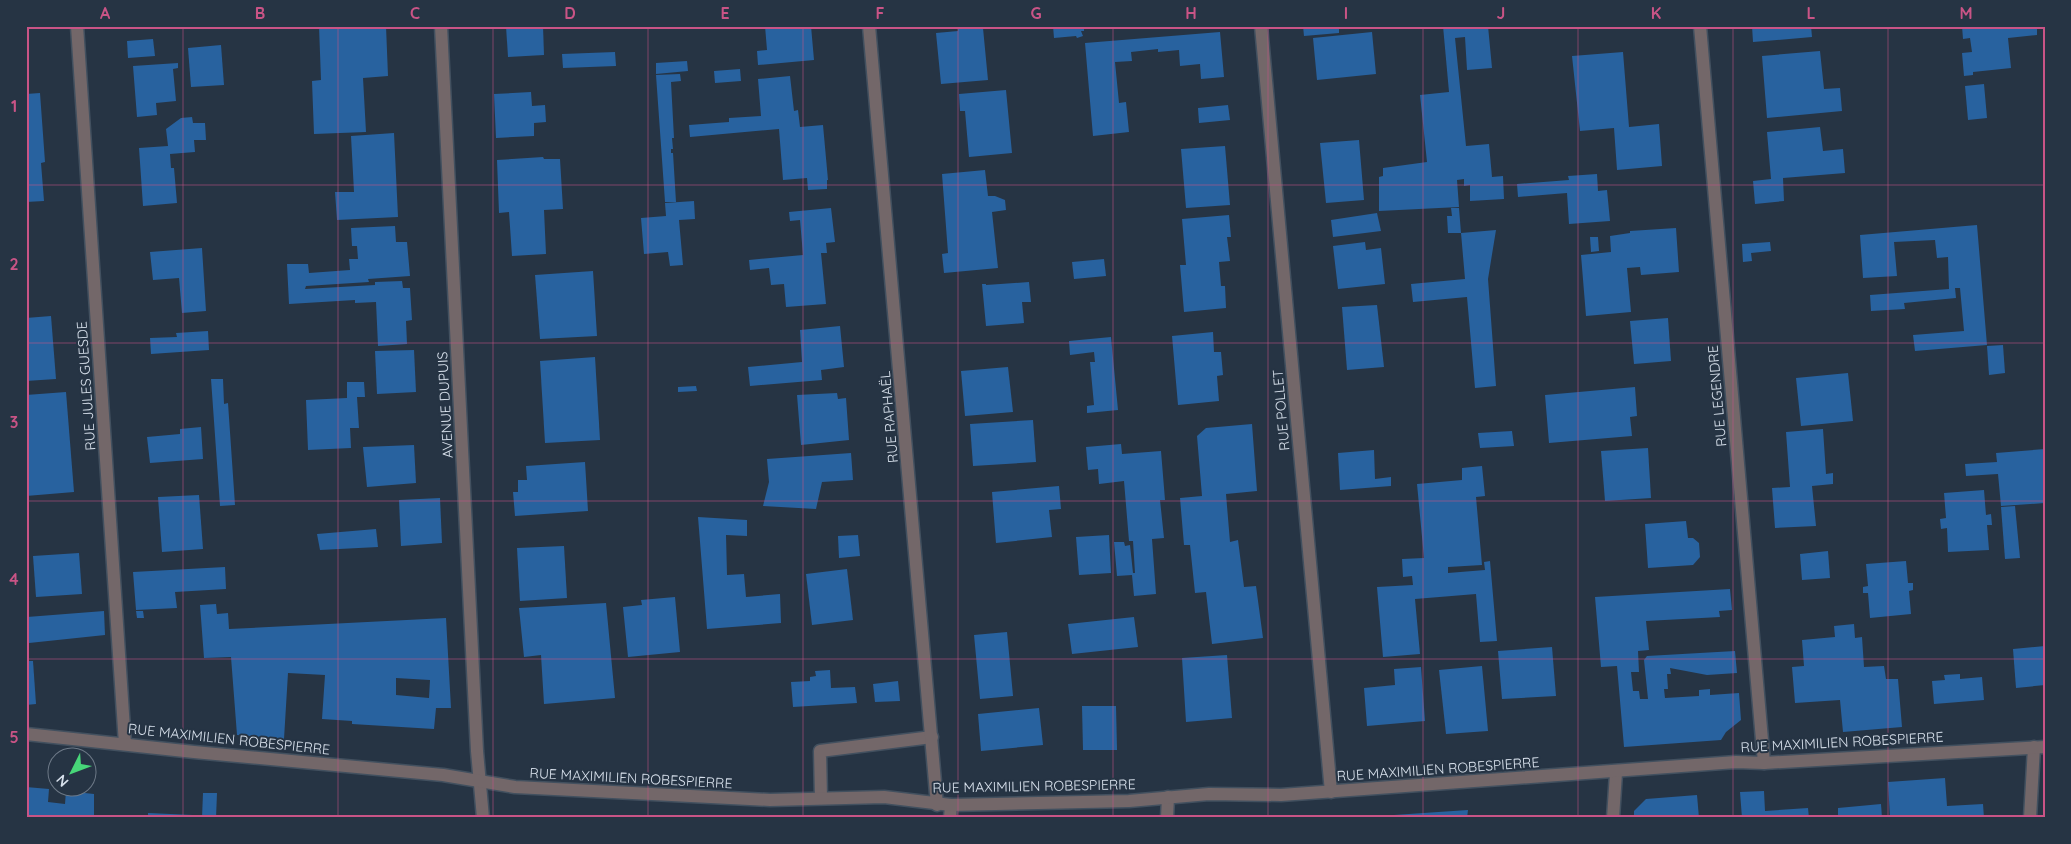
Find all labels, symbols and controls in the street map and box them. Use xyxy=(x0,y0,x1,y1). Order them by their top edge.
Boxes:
text: A xyxy=(100,3,111,23)
text: B xyxy=(255,3,265,23)
text: C xyxy=(410,3,420,23)
text: D xyxy=(564,3,576,23)
text: E xyxy=(720,3,730,23)
text: F xyxy=(876,3,885,23)
text: G xyxy=(1030,3,1042,23)
text: H xyxy=(1185,3,1197,23)
text: I xyxy=(1344,3,1348,23)
text: J xyxy=(1497,3,1505,23)
text: K xyxy=(1651,3,1661,23)
text: L xyxy=(1807,3,1816,23)
text: M xyxy=(1959,3,1973,23)
text: 1 xyxy=(11,96,17,116)
text: 2 xyxy=(9,254,19,274)
street label: RUE JULES GUESDE xyxy=(72,321,100,451)
street label: RUE LEGENDRE xyxy=(1704,344,1730,447)
street label: AVENUE DUPUIS xyxy=(433,351,457,459)
street label: RUE POLLET xyxy=(1268,369,1294,451)
street label: RUE RAPHAËL xyxy=(876,370,902,464)
text: 3 xyxy=(10,412,18,432)
text: 4 xyxy=(9,569,19,589)
street label: RUE MAXIMILIEN ROBESPIERRE xyxy=(127,719,331,759)
text: 5 xyxy=(9,727,19,747)
street label: RUE MAXIMILIEN ROBESPIERRE xyxy=(1740,728,1944,756)
north arrow xyxy=(48,746,98,796)
street label: RUE MAXIMILIEN ROBESPIERRE xyxy=(1336,753,1540,785)
street label: RUE MAXIMILIEN ROBESPIERRE xyxy=(529,764,733,792)
text: N xyxy=(52,771,72,791)
street label: RUE MAXIMILIEN ROBESPIERRE xyxy=(932,775,1136,797)

